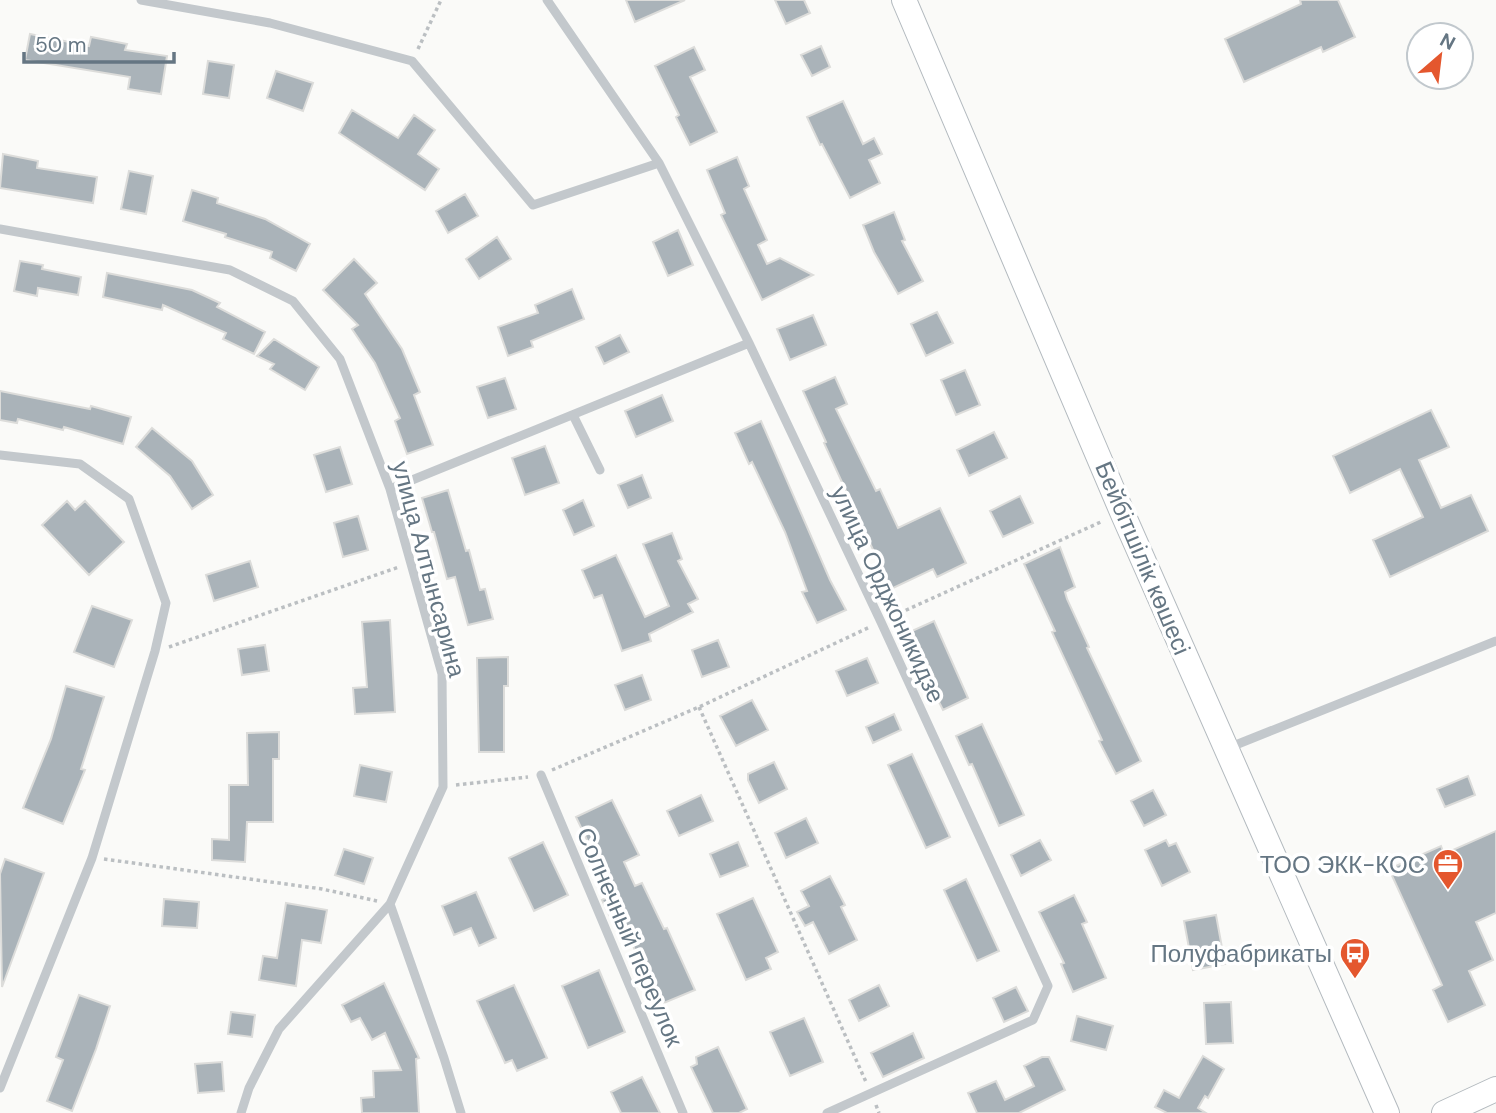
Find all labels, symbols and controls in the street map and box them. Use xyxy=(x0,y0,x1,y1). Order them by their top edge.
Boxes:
scale bar xyxy=(24,21,175,65)
north arrow xyxy=(1405,21,1475,91)
text: N xyxy=(1436,27,1460,56)
text: 50 m xyxy=(35,31,86,59)
street label: улица Алтынсарина xyxy=(385,457,473,681)
street label: Бейбітшілік көшесі xyxy=(1088,457,1198,659)
street label: улица Орджоникидзе xyxy=(824,481,952,707)
street label: Солнечный переулок xyxy=(570,823,690,1052)
office icon: ТОО ЭКК-КОС xyxy=(1431,847,1465,891)
place label: ТОО ЭКК-КОС xyxy=(1260,849,1425,880)
bus stop icon: Полуфабрикаты xyxy=(1338,936,1372,980)
place label: Полуфабрикаты xyxy=(1151,938,1332,969)

